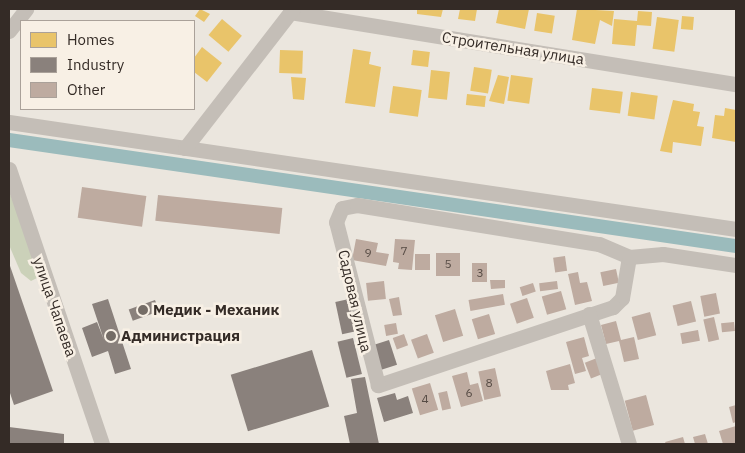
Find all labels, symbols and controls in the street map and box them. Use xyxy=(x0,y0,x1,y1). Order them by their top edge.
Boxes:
legend xyxy=(20,20,195,110)
street label: Строительная улица xyxy=(441,28,585,68)
text: Homes xyxy=(67,30,115,49)
text: Industry xyxy=(67,55,124,74)
text: Other xyxy=(67,80,105,99)
house number: 7 xyxy=(400,244,408,258)
house number: 9 xyxy=(364,246,372,260)
street label: Садовая улица xyxy=(334,248,376,354)
street label: улица Чапаева xyxy=(30,255,80,359)
house number: 5 xyxy=(444,257,452,271)
house number: 3 xyxy=(476,266,484,280)
place label: Медик - Механик xyxy=(153,301,279,319)
marker: Медик - Механик xyxy=(137,304,149,316)
place label: Администрация xyxy=(121,327,240,345)
marker: Администрация xyxy=(105,330,117,342)
house number: 8 xyxy=(485,376,493,390)
house number: 6 xyxy=(465,386,473,400)
house number: 4 xyxy=(421,392,429,406)

